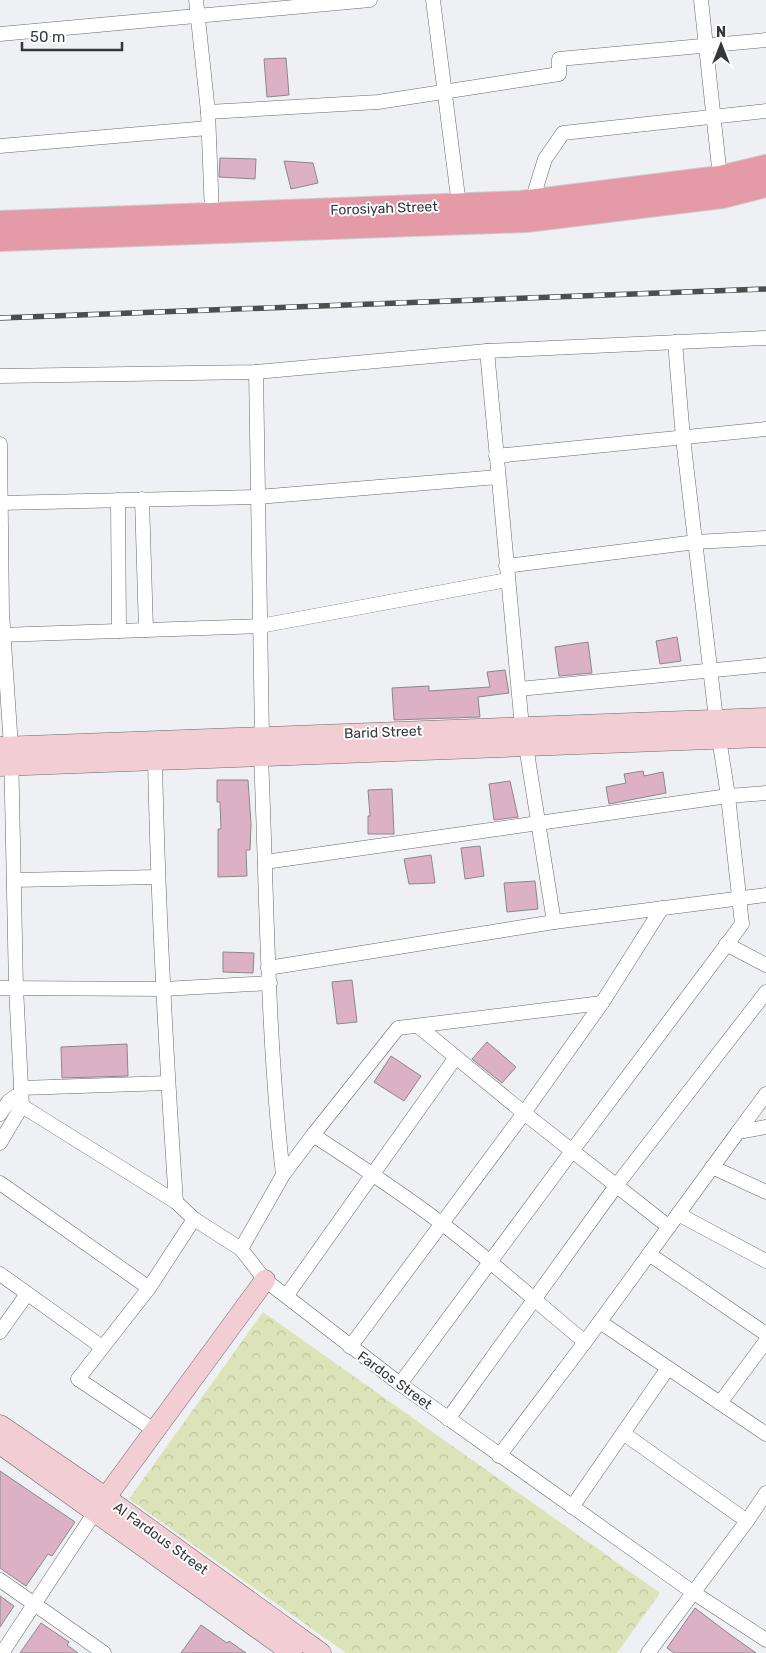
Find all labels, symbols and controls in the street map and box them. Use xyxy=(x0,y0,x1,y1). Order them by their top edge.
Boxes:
scale bar xyxy=(22,20,122,52)
north arrow xyxy=(696,20,746,70)
text: N xyxy=(716,24,726,41)
text: 50 m xyxy=(30,28,65,46)
street label: Forosiyah Street xyxy=(330,198,439,219)
street label: Barid Street xyxy=(344,723,423,742)
street label: Fardos Street xyxy=(354,1348,436,1413)
street label: Al Fardous Street xyxy=(110,1498,212,1579)

